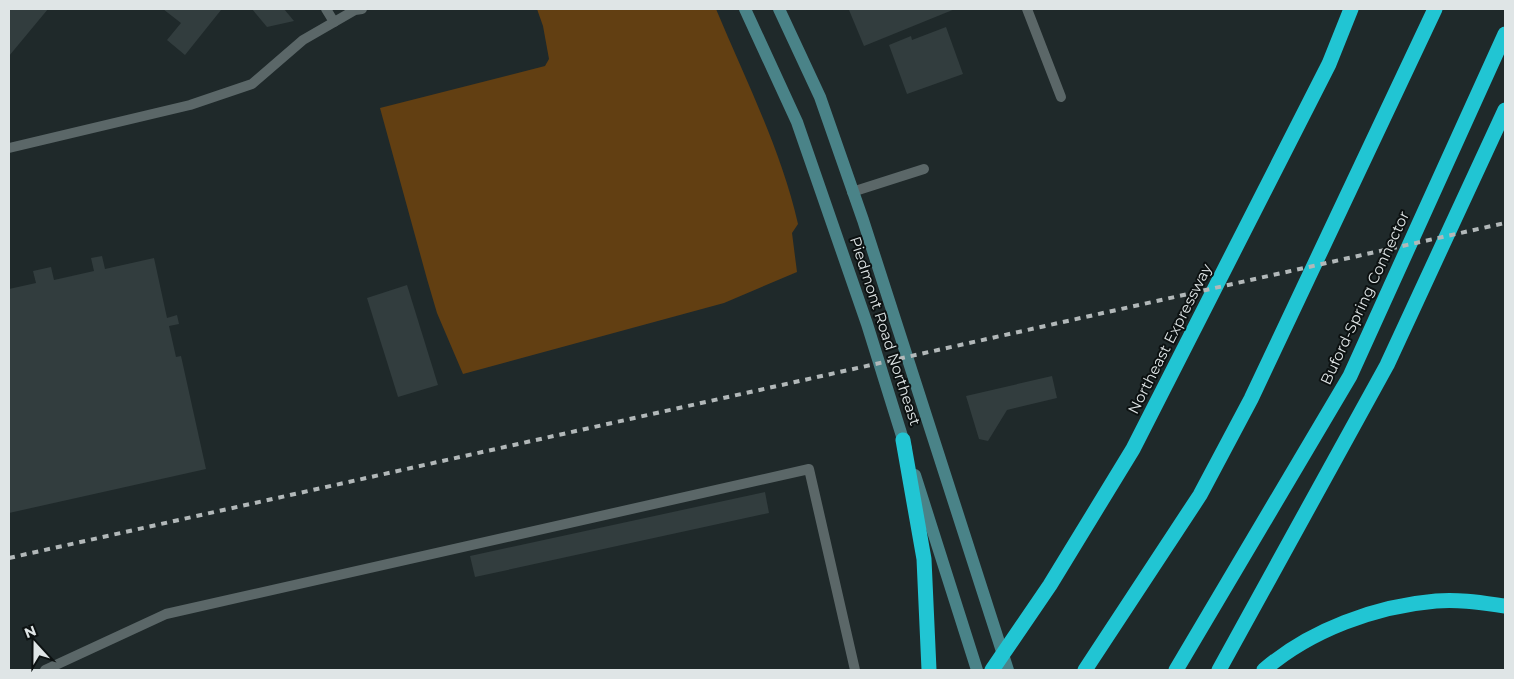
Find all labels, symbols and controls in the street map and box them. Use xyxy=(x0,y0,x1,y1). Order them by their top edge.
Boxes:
street label: Buford-Spring Connector xyxy=(1316,208,1413,388)
street label: Piedmont Road Northeast xyxy=(846,234,925,428)
street label: Northeast Expressway xyxy=(1123,260,1216,417)
north arrow xyxy=(10,619,60,669)
text: N xyxy=(22,621,39,642)

